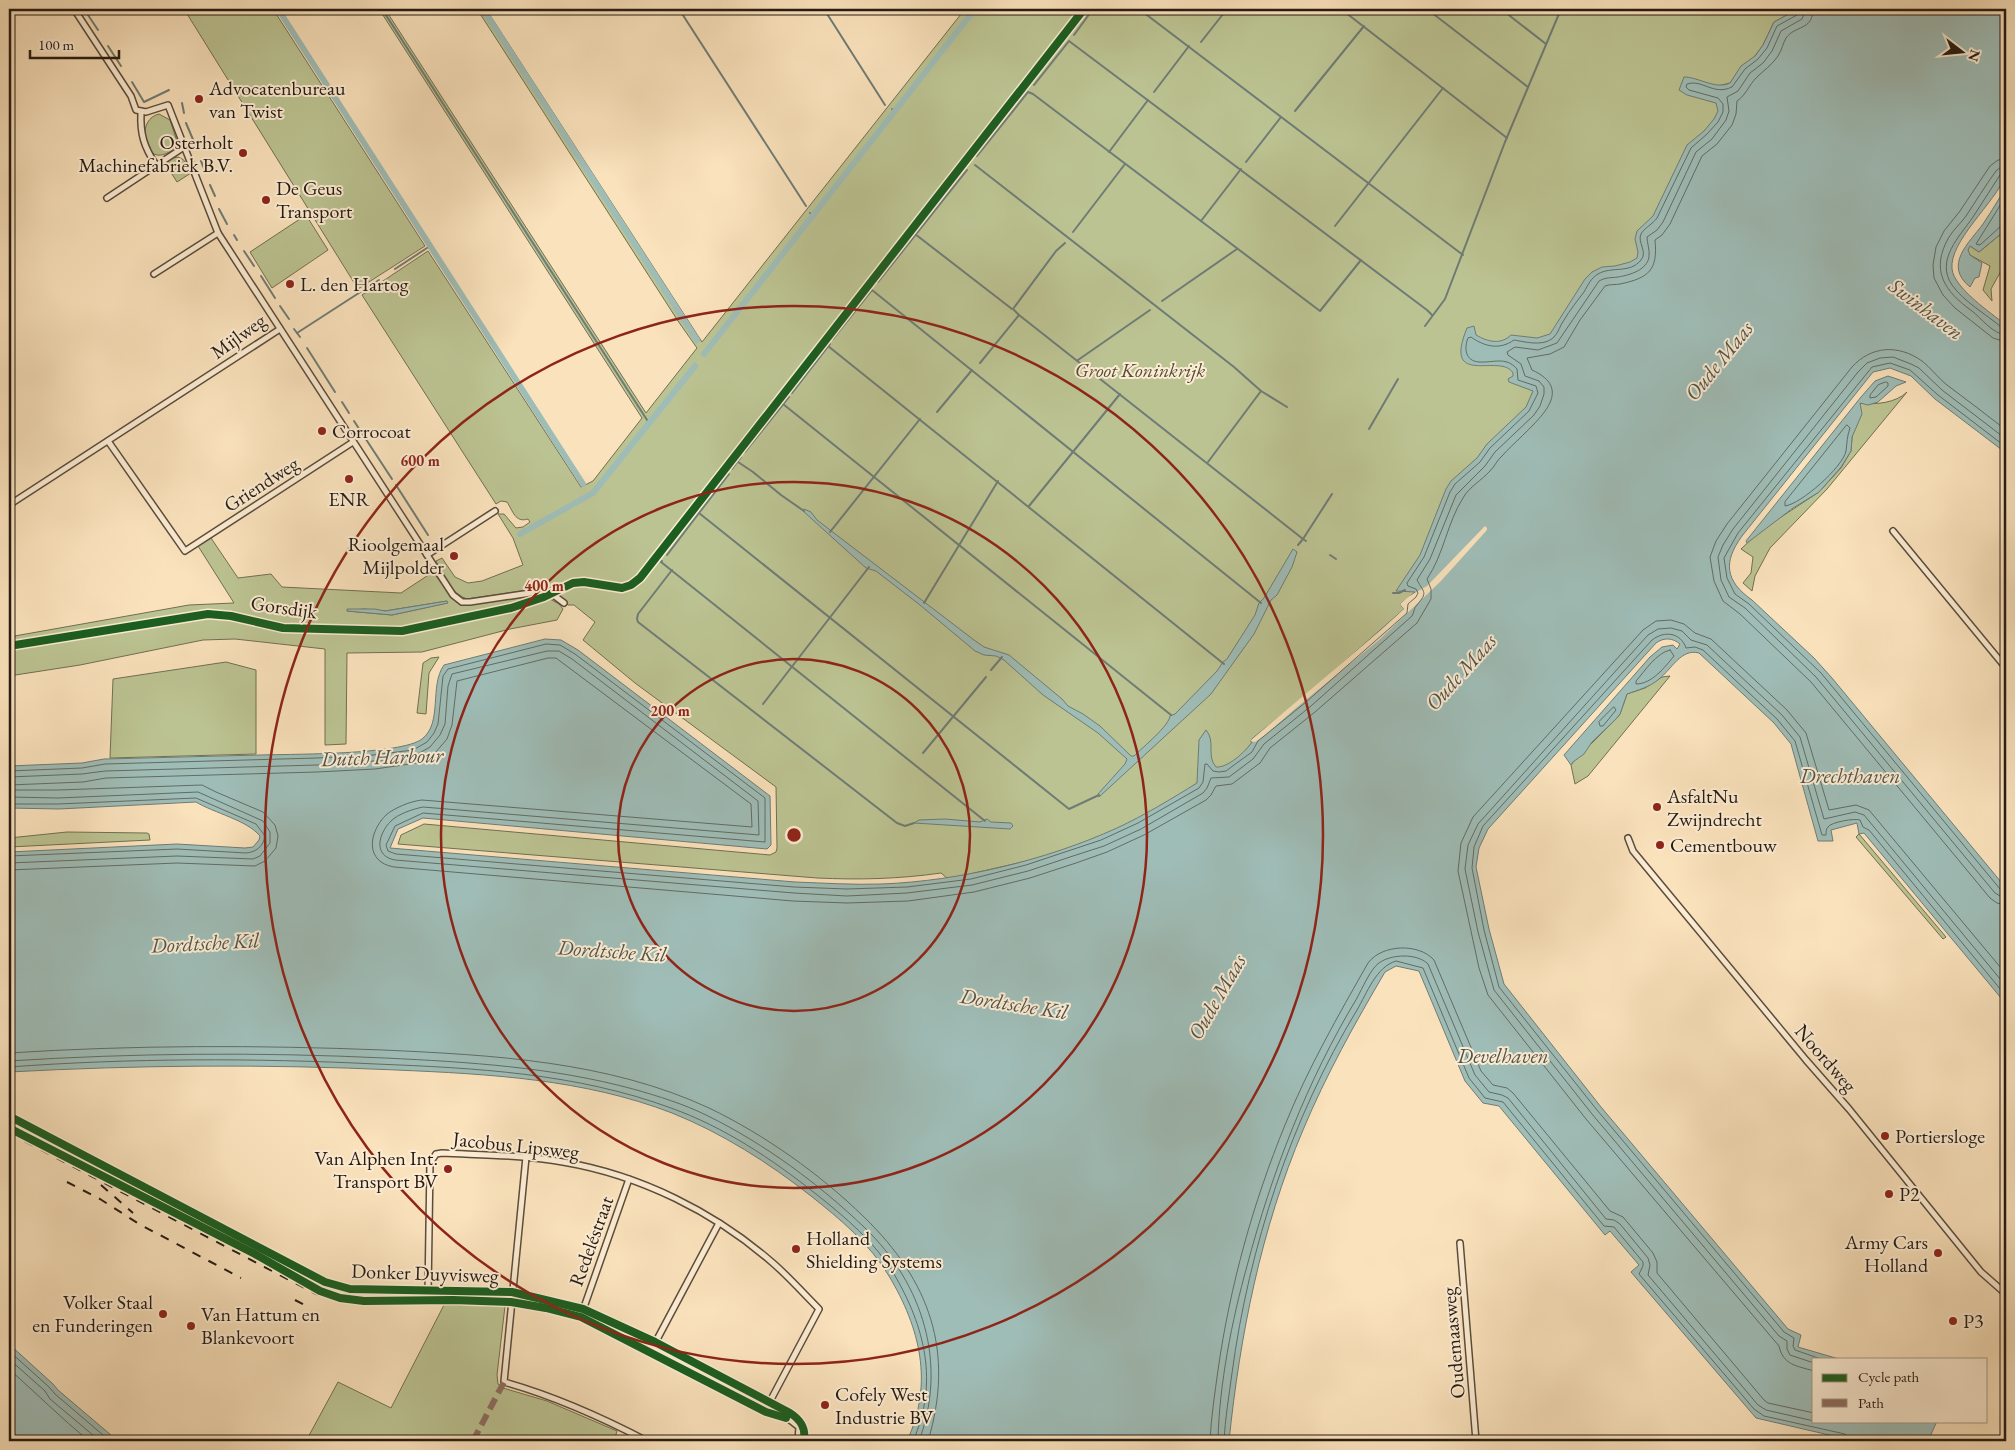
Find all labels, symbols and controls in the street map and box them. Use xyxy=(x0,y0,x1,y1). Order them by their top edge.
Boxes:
scale bar xyxy=(30,28,119,60)
north arrow xyxy=(1938,28,1988,78)
text: 100 m xyxy=(38,35,75,54)
text: N xyxy=(1964,48,1985,64)
place label: Advocatenbureau van Twist xyxy=(208,75,346,124)
marker: Advocatenbureau van Twist xyxy=(193,93,205,105)
place label: Osterholt Machinefabriek B.V. xyxy=(78,129,234,178)
marker: Osterholt Machinefabriek B.V. xyxy=(237,147,249,159)
place label: De Geus Transport xyxy=(276,175,353,224)
marker: De Geus Transport xyxy=(260,194,272,206)
place label: L. den Hartog xyxy=(300,271,409,297)
water label: Swinhaven xyxy=(1883,271,1969,346)
marker: L. den Hartog xyxy=(284,278,296,290)
street label: Mijlweg xyxy=(205,307,271,365)
water label: Oude Maas xyxy=(1678,315,1759,406)
park label: Groot Koninkrijk xyxy=(1075,357,1205,383)
place label: Corrocoat xyxy=(332,418,412,444)
marker: Corrocoat xyxy=(316,425,328,437)
street label: Griendweg xyxy=(219,450,304,518)
text: 600 m xyxy=(400,451,440,470)
marker: ENR xyxy=(343,473,355,485)
place label: ENR xyxy=(328,486,370,512)
place label: Rioolgemaal Mijlpolder xyxy=(348,531,444,580)
marker: Rioolgemaal Mijlpolder xyxy=(448,550,460,562)
text: 400 m xyxy=(524,576,564,595)
street label: Gorsdijk xyxy=(249,589,319,625)
water label: Oude Maas xyxy=(1419,627,1502,716)
text: 200 m xyxy=(650,701,690,720)
water label: Dutch Harbour xyxy=(319,741,445,772)
water label: Drechthaven xyxy=(1799,762,1900,789)
place label: AsfaltNu Zwijndrecht xyxy=(1666,783,1763,832)
marker: AsfaltNu Zwijndrecht xyxy=(1651,801,1663,813)
centre of rings xyxy=(785,826,803,844)
place label: Cementbouw xyxy=(1670,832,1777,858)
marker: Cementbouw xyxy=(1654,839,1666,851)
water label: Dordtsche Kil xyxy=(149,926,261,959)
water label: Dordtsche Kil xyxy=(556,933,668,968)
water label: Oude Maas xyxy=(1181,949,1252,1044)
water label: Dordtsche Kil xyxy=(957,982,1071,1025)
street label: Noordweg xyxy=(1789,1018,1863,1098)
water label: Develhaven xyxy=(1456,1042,1549,1069)
place label: Portiersloge xyxy=(1895,1123,1985,1149)
street label: Jacobus Lipsweg xyxy=(450,1125,581,1165)
marker: Portiersloge xyxy=(1879,1130,1891,1142)
place label: Van Alphen Int. Transport BV xyxy=(314,1145,439,1194)
marker: Van Alphen Int. Transport BV xyxy=(442,1163,454,1175)
place label: P2 xyxy=(1899,1181,1920,1207)
marker: P2 xyxy=(1883,1188,1895,1200)
street label: Redeléstraat xyxy=(563,1192,620,1290)
place label: Holland Shielding Systems xyxy=(806,1225,942,1274)
place label: Army Cars Holland xyxy=(1844,1229,1929,1278)
marker: Holland Shielding Systems xyxy=(790,1243,802,1255)
marker: Army Cars Holland xyxy=(1932,1247,1944,1259)
street label: Donker Duyvisweg xyxy=(351,1257,500,1289)
street label: Oudemaasweg xyxy=(1435,1286,1471,1400)
place label: Volker Staal en Funderingen xyxy=(32,1289,153,1338)
place label: Van Hattum en Blankevoort xyxy=(201,1301,321,1350)
marker: Volker Staal en Funderingen xyxy=(157,1308,169,1320)
place label: P3 xyxy=(1963,1308,1984,1334)
marker: P3 xyxy=(1947,1315,1959,1327)
marker: Van Hattum en Blankevoort xyxy=(185,1320,197,1332)
legend xyxy=(1812,1358,1988,1422)
text: Cycle path xyxy=(1858,1367,1920,1386)
place label: Cofely West Industrie BV xyxy=(835,1381,934,1430)
text: Path xyxy=(1858,1393,1884,1412)
marker: Cofely West Industrie BV xyxy=(819,1399,831,1411)

